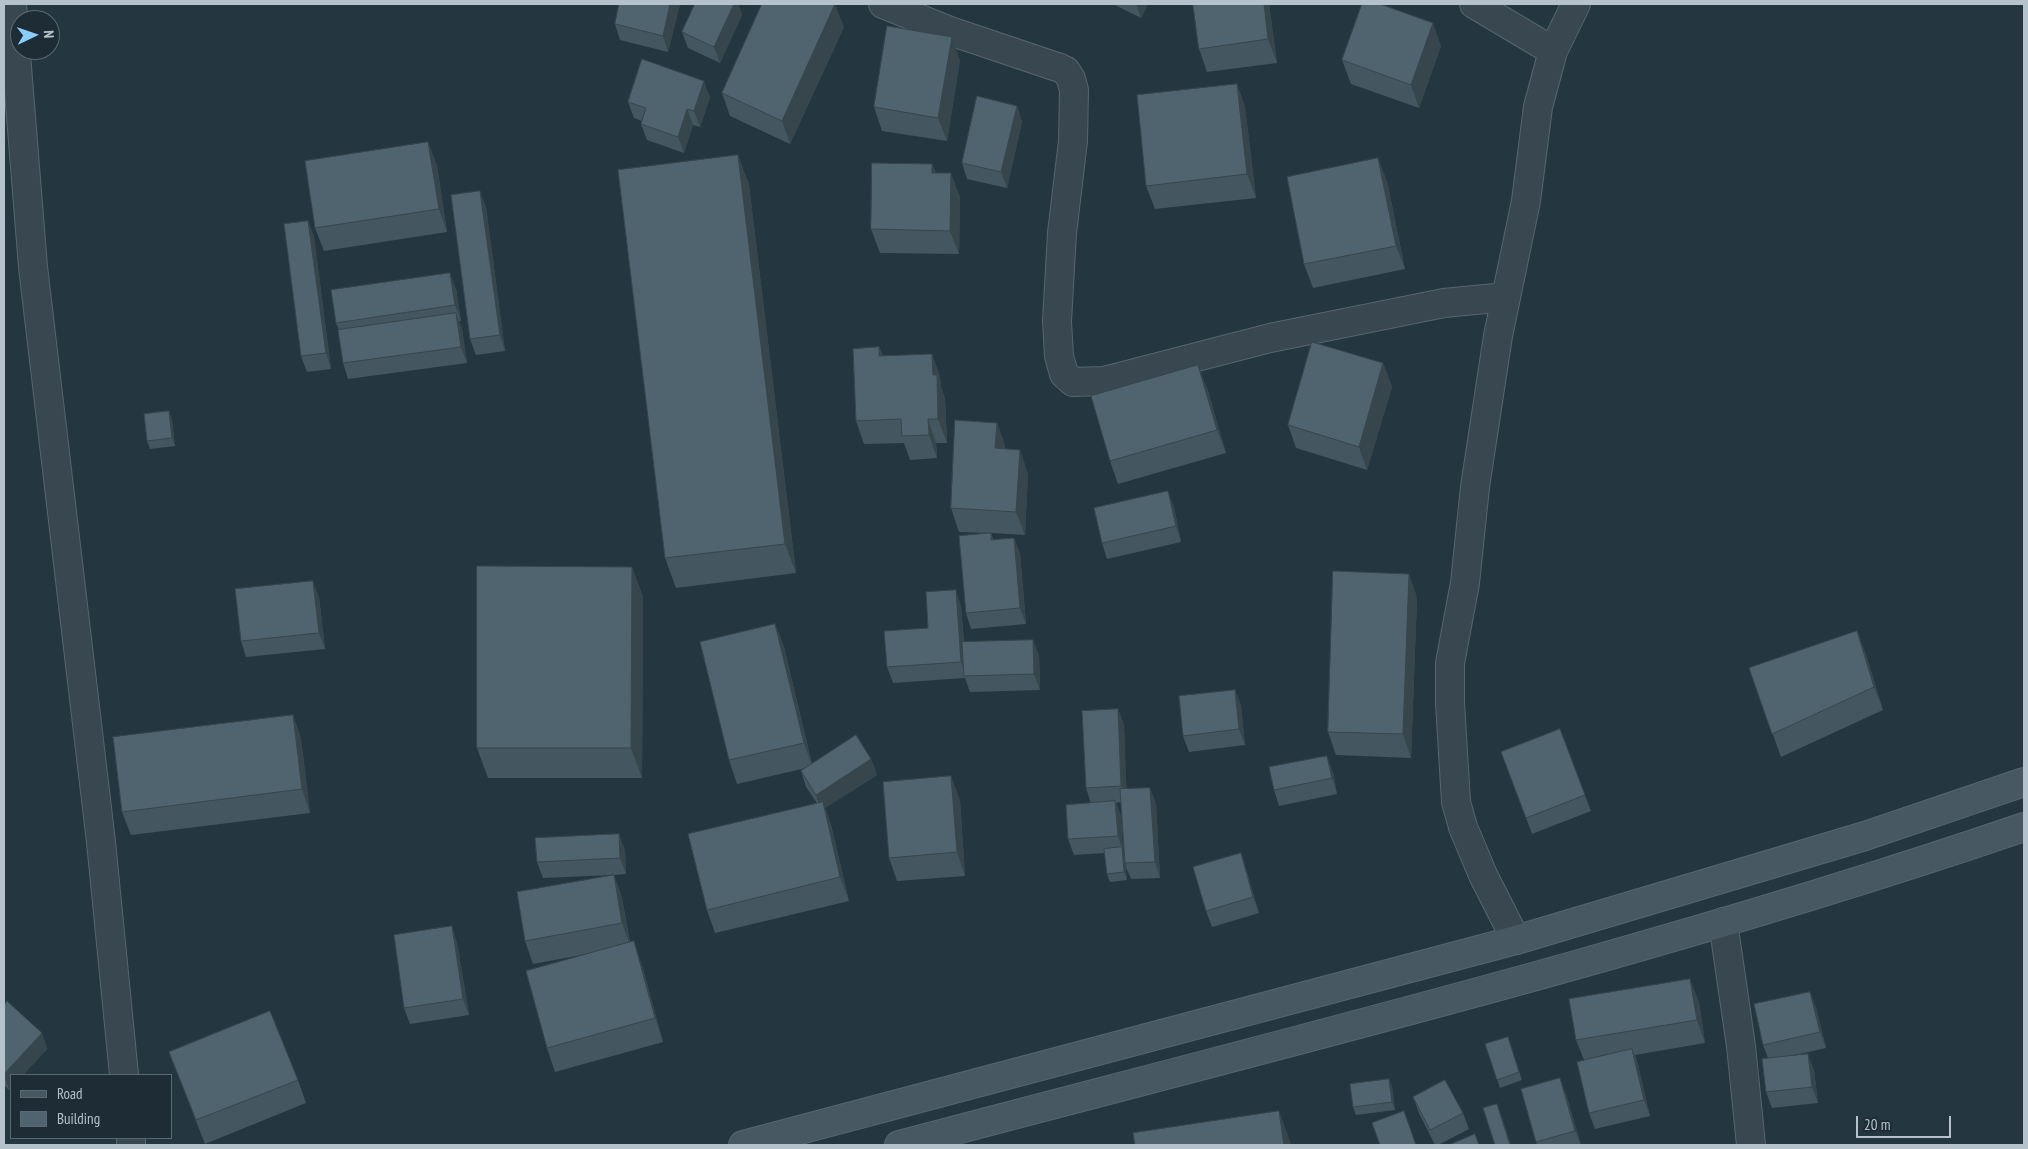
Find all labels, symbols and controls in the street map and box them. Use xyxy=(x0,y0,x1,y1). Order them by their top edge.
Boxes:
north arrow xyxy=(10,10,60,60)
text: N xyxy=(40,30,58,39)
legend xyxy=(10,1074,172,1139)
text: Road xyxy=(57,1084,83,1103)
scale bar xyxy=(1858,1106,1953,1138)
text: Building xyxy=(57,1109,100,1128)
text: 20 m xyxy=(1864,1115,1890,1134)

